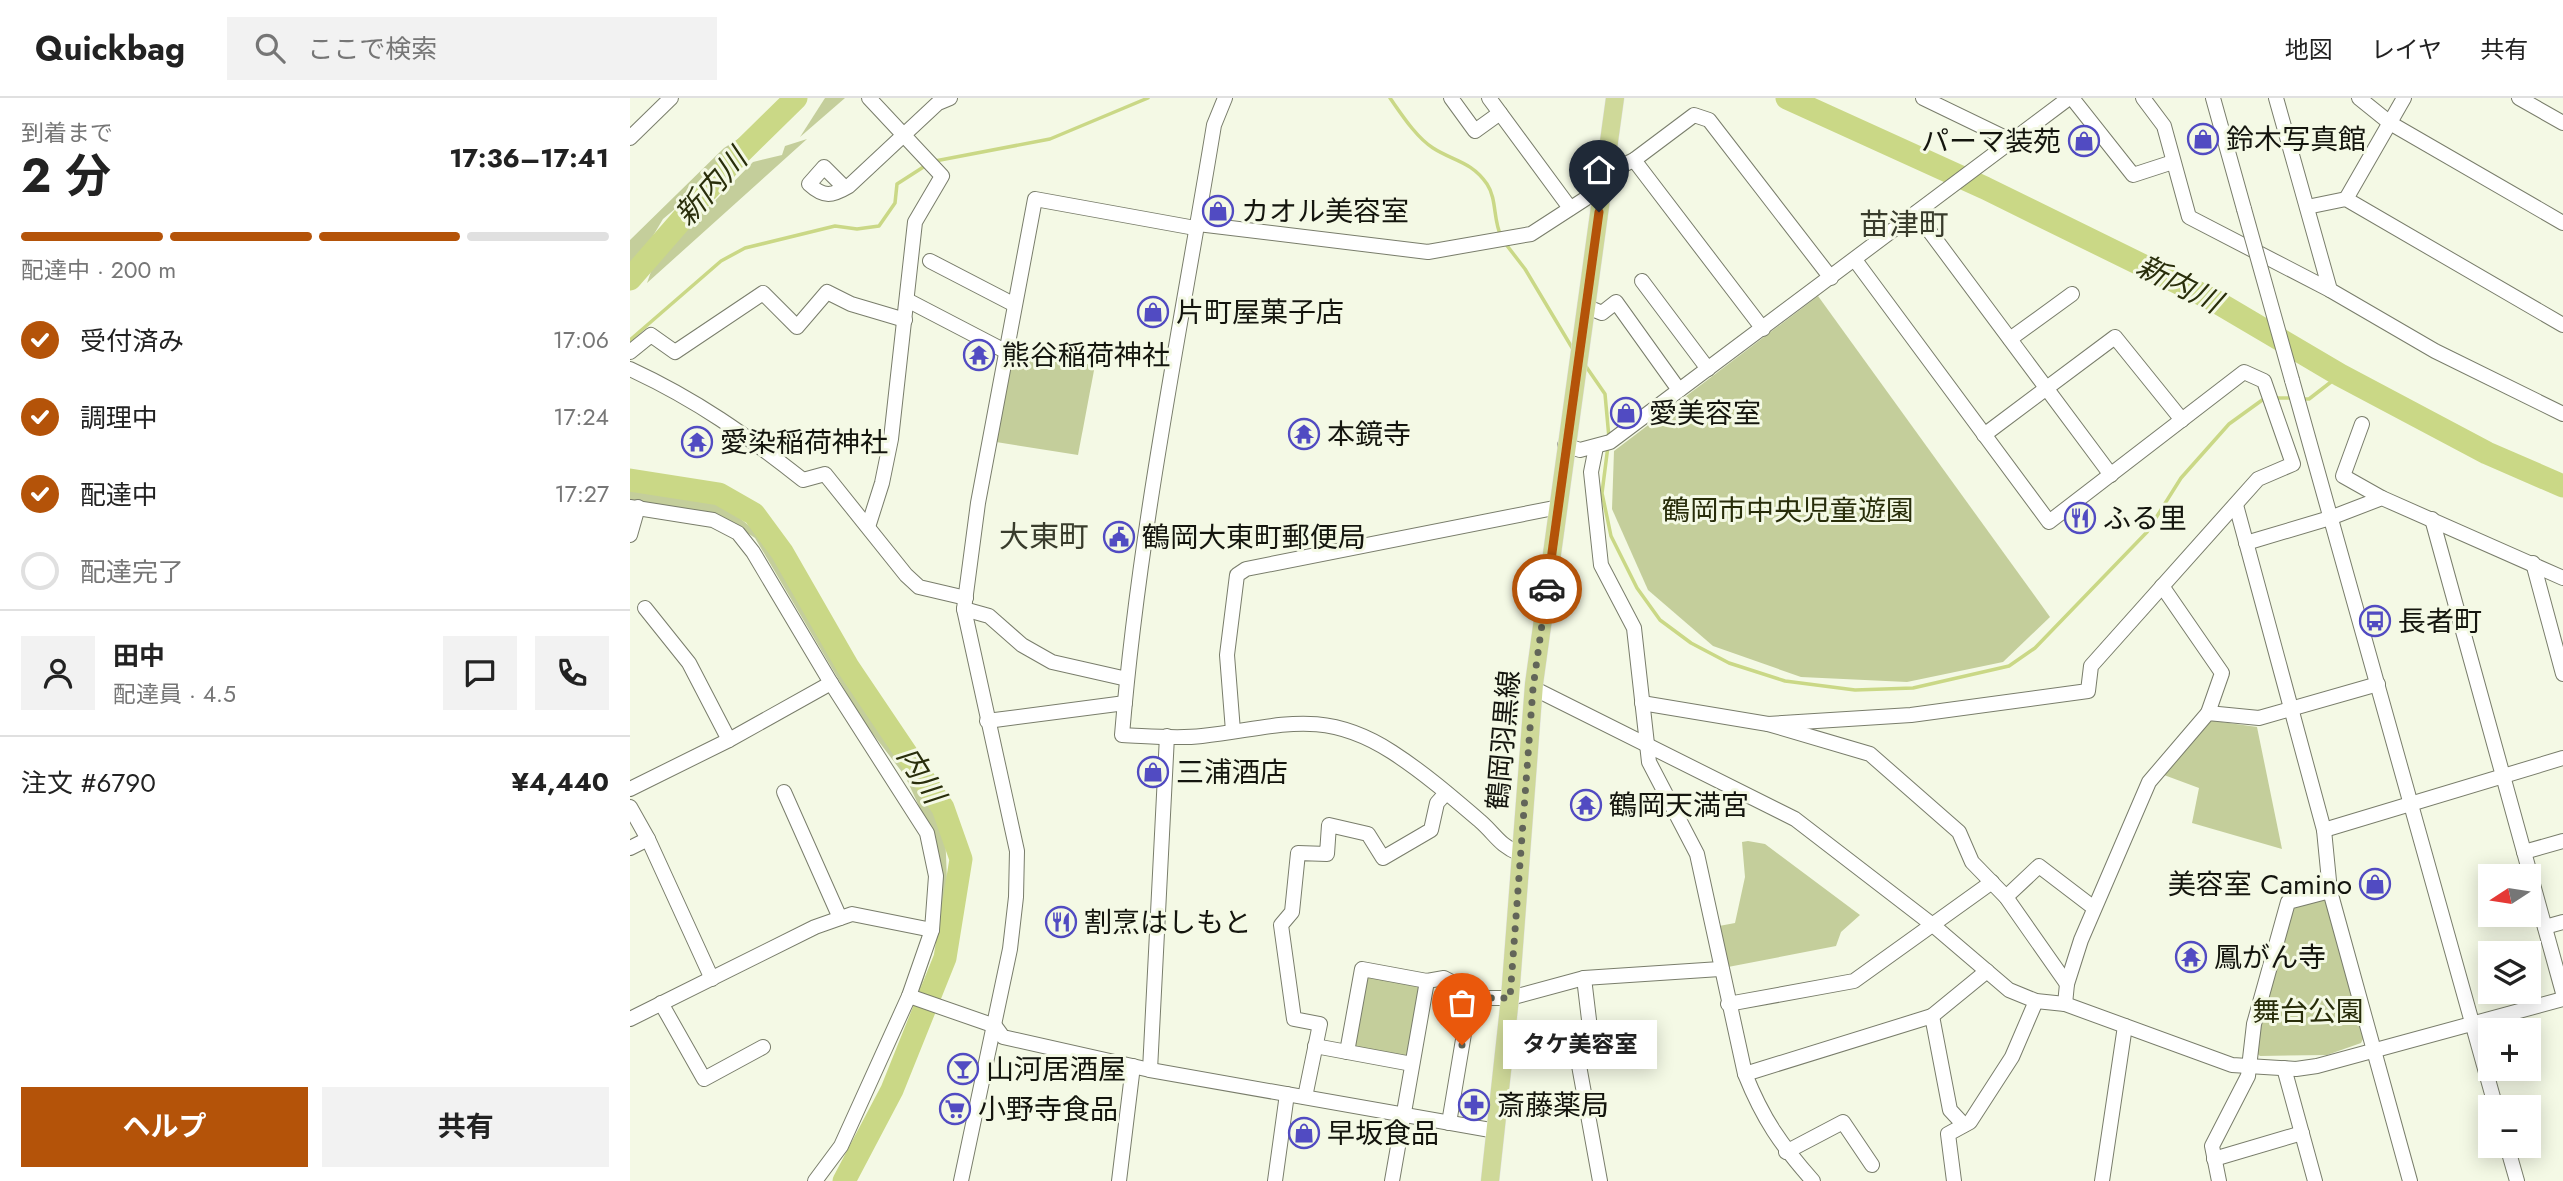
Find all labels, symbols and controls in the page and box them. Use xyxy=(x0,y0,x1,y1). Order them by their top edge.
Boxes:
search box xyxy=(227,17,717,80)
text: Quickbag xyxy=(35,25,185,72)
icon: search xyxy=(251,29,289,67)
text: ここで検索 xyxy=(307,30,437,68)
text: 地図 xyxy=(2285,32,2333,67)
text: レイヤ xyxy=(2371,32,2442,67)
text: 共有 xyxy=(2480,32,2528,67)
text: 到着まで xyxy=(21,116,113,150)
place label: 鈴木写真館 xyxy=(2226,119,2366,160)
place label: パーマ装苑 xyxy=(1921,121,2061,162)
shop icon: 鈴木写真館 xyxy=(2186,122,2220,156)
shop icon: パーマ装苑 xyxy=(2067,124,2101,158)
water label: 新内川 xyxy=(665,137,759,234)
text: 17:36–17:41 xyxy=(449,139,609,177)
pin xyxy=(1569,140,1629,212)
text: 2 分 xyxy=(21,143,111,209)
icon: home xyxy=(1580,151,1618,189)
place label: カオル美容室 xyxy=(1241,191,1409,232)
shop icon: カオル美容室 xyxy=(1201,194,1235,228)
district label: 苗津町 xyxy=(1859,203,1949,246)
water label: 新内川 xyxy=(2129,244,2232,325)
text: 配達中 · 200 m xyxy=(21,253,176,287)
place label: 片町屋菓子店 xyxy=(1176,292,1344,333)
shop icon: 片町屋菓子店 xyxy=(1136,295,1170,329)
icon: check xyxy=(21,321,59,359)
text: 受付済み xyxy=(80,322,184,360)
text: 17:06 xyxy=(553,323,609,357)
place label: 熊谷稲荷神社 xyxy=(1002,335,1170,376)
temple icon: 熊谷稲荷神社 xyxy=(962,338,996,372)
place label: 愛美容室 xyxy=(1649,393,1761,434)
shop icon: 愛美容室 xyxy=(1609,396,1643,430)
icon: check xyxy=(21,398,59,436)
text: 調理中 xyxy=(80,399,158,437)
text: 17:24 xyxy=(553,400,609,434)
place label: 本鏡寺 xyxy=(1327,414,1411,455)
temple icon: 本鏡寺 xyxy=(1287,417,1321,451)
place label: 愛染稲荷神社 xyxy=(720,422,888,463)
temple icon: 愛染稲荷神社 xyxy=(680,425,714,459)
icon: check xyxy=(21,475,59,513)
text: 配達中 xyxy=(80,476,158,514)
text: 17:27 xyxy=(555,477,609,511)
park label: 鶴岡市中央児童遊園 xyxy=(1662,490,1914,531)
place label: ふる里 xyxy=(2103,498,2187,539)
restaurant icon: ふる里 xyxy=(2063,501,2097,535)
district label: 大東町 xyxy=(999,515,1089,558)
place label: 鶴岡大東町郵便局 xyxy=(1142,517,1366,558)
public building icon: 鶴岡大東町郵便局 xyxy=(1102,520,1136,554)
text: 配達完了 xyxy=(80,553,184,591)
courier xyxy=(1512,554,1582,624)
icon: car xyxy=(1528,570,1566,608)
place label: 長者町 xyxy=(2398,601,2482,642)
bus stop icon: 長者町 xyxy=(2358,604,2392,638)
button: person xyxy=(21,636,95,710)
button: chat xyxy=(443,636,517,710)
button: phone xyxy=(535,636,609,710)
text: 田中 xyxy=(113,637,165,675)
street label: 鶴岡羽黒線 xyxy=(1477,669,1530,812)
text: 配達員 · 4.5 xyxy=(113,677,236,711)
water label: 内川 xyxy=(887,738,957,814)
place label: 三浦酒店 xyxy=(1176,752,1288,793)
shop icon: 三浦酒店 xyxy=(1136,755,1170,789)
text: ¥4,440 xyxy=(512,763,609,801)
text: 注文 #6790 xyxy=(21,764,156,802)
place label: 鶴岡天満宮 xyxy=(1609,785,1749,826)
temple icon: 鶴岡天満宮 xyxy=(1569,788,1603,822)
place label: 美容室 Camino xyxy=(2168,864,2352,905)
north arrow xyxy=(2478,864,2541,928)
map controls xyxy=(2478,864,2541,1158)
shop icon: 美容室 Camino xyxy=(2358,867,2392,901)
place label: 割烹はしもと xyxy=(1084,902,1251,943)
restaurant icon: 割烹はしもと xyxy=(1044,905,1078,939)
place label: 鳳がん寺 xyxy=(2214,937,2326,978)
temple icon: 鳳がん寺 xyxy=(2174,940,2208,974)
button: layers xyxy=(2478,941,2541,1004)
pin xyxy=(1432,973,1492,1045)
icon: bag xyxy=(1443,984,1481,1022)
park label: 舞台公園 xyxy=(2252,991,2364,1032)
button: + xyxy=(2478,1018,2541,1081)
callout: タケ美容室 xyxy=(1504,1020,1658,1070)
text: タケ美容室 xyxy=(1523,1027,1638,1061)
place label: 山河居酒屋 xyxy=(986,1049,1126,1090)
bar icon: 山河居酒屋 xyxy=(946,1052,980,1086)
place label: 斎藤薬局 xyxy=(1497,1085,1609,1126)
button: ヘルプ xyxy=(21,1087,308,1167)
button: 共有 xyxy=(322,1087,609,1167)
pharmacy icon: 斎藤薬局 xyxy=(1457,1088,1491,1122)
place label: 小野寺食品 xyxy=(978,1089,1118,1130)
supermarket icon: 小野寺食品 xyxy=(938,1092,972,1126)
button: − xyxy=(2478,1095,2541,1158)
place label: 早坂食品 xyxy=(1327,1113,1439,1154)
shop icon: 早坂食品 xyxy=(1287,1116,1321,1150)

